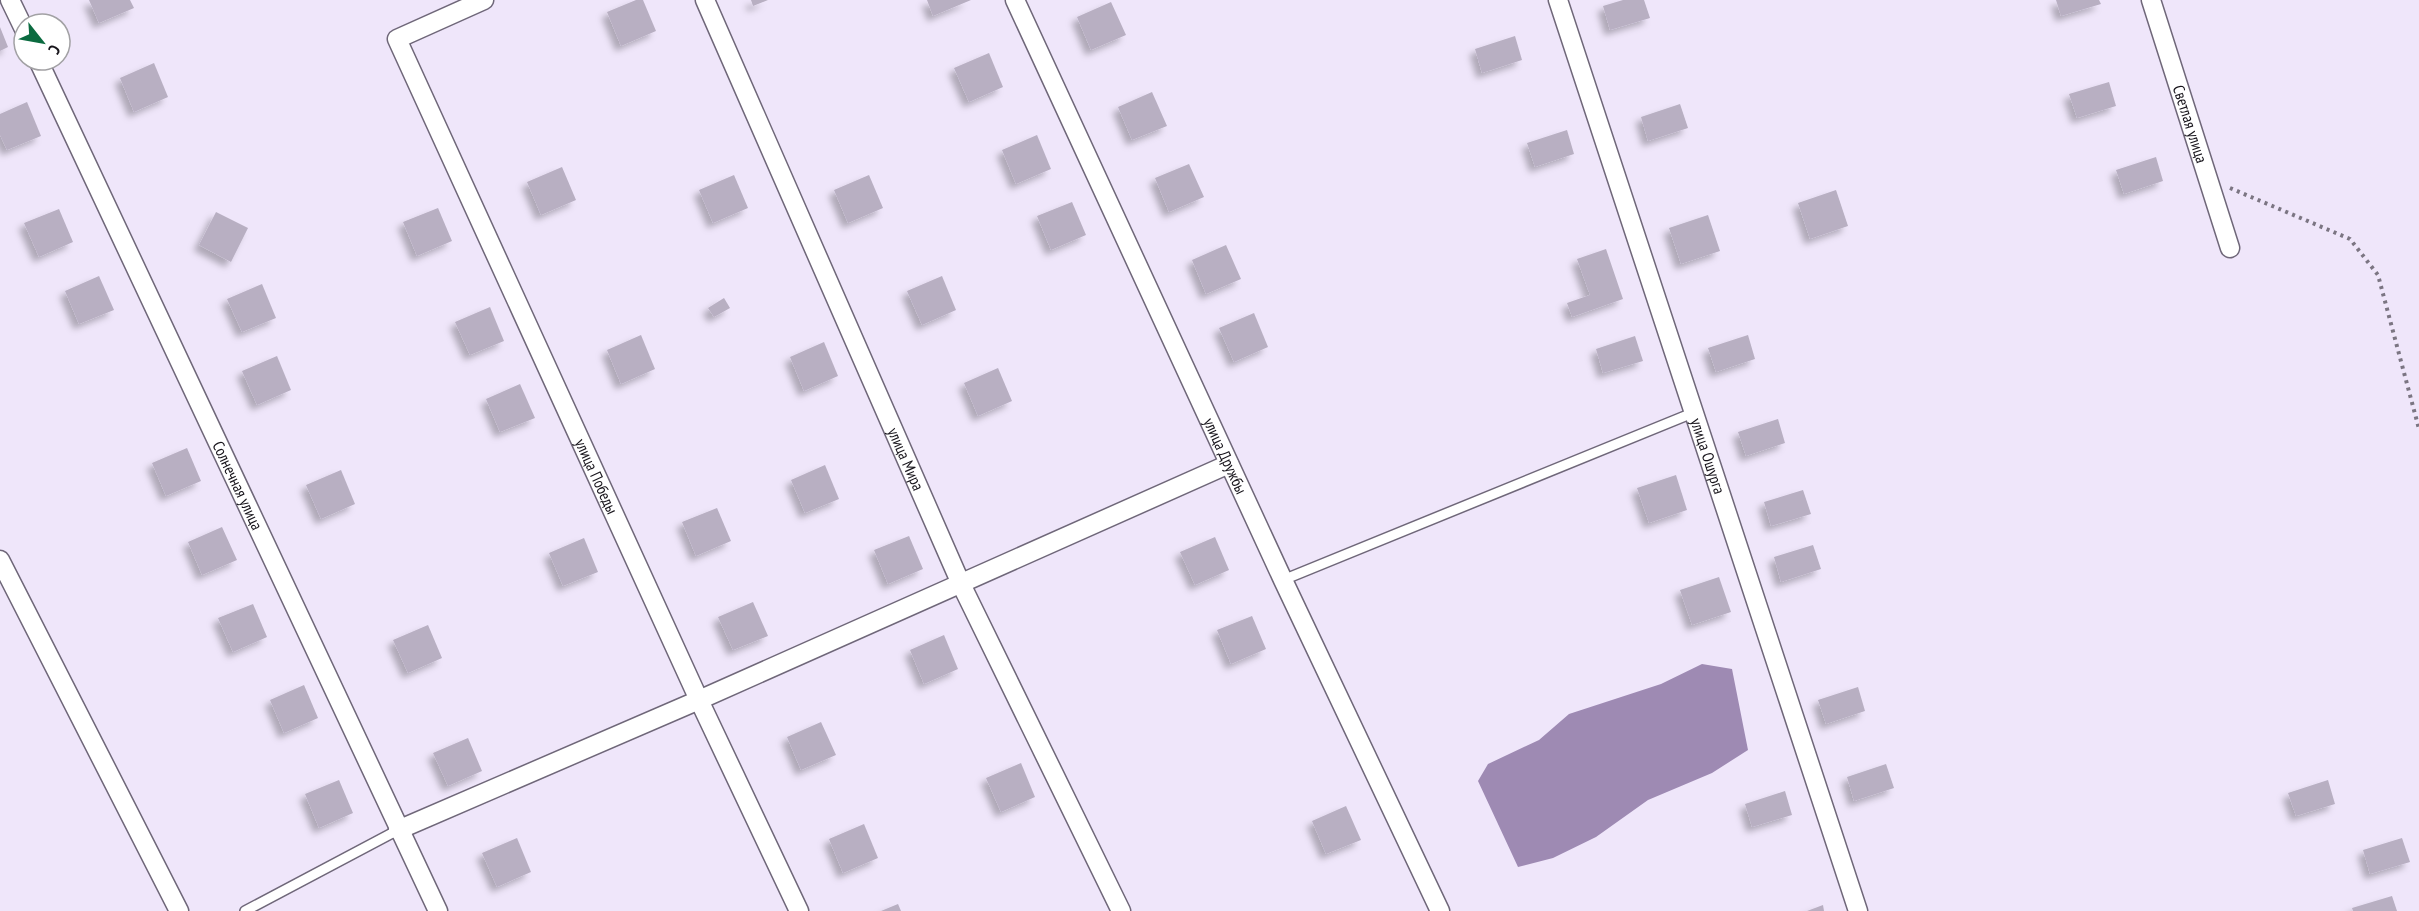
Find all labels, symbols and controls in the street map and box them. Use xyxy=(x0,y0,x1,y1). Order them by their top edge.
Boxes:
north arrow xyxy=(12,12,72,72)
text: С xyxy=(44,41,65,59)
street label: Светлая улица xyxy=(2169,82,2212,165)
street label: улица Дружбы xyxy=(1199,414,1252,497)
street label: улица Ошурга xyxy=(1686,415,1730,496)
street label: улица Мира xyxy=(884,424,929,493)
street label: улица Победы xyxy=(571,435,623,517)
street label: Солнечная улица xyxy=(208,438,267,533)

